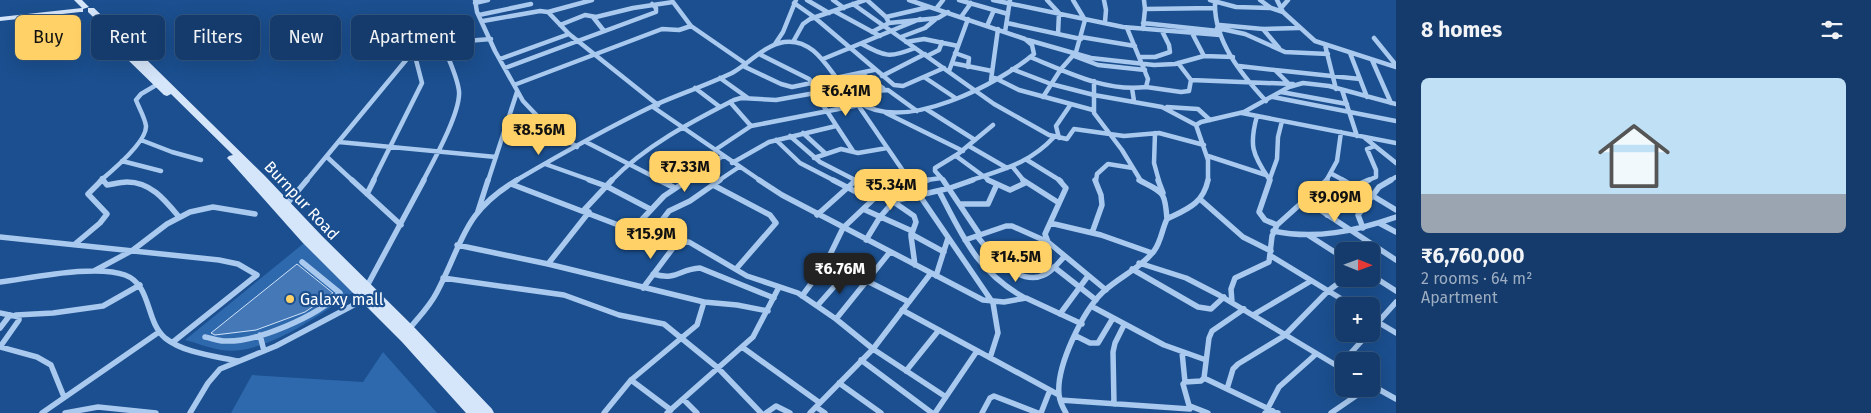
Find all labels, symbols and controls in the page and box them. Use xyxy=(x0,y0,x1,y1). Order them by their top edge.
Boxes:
chip: Buy xyxy=(15,15,81,60)
chip: Rent xyxy=(91,15,165,60)
chip: Filters xyxy=(175,15,260,60)
chip: New xyxy=(270,15,341,60)
chip: Apartment xyxy=(351,15,474,60)
icon: filters xyxy=(1818,16,1846,44)
text: 8 homes xyxy=(1421,17,1502,43)
pin: ₹6.41M xyxy=(805,74,887,117)
text: ₹6.41M xyxy=(821,81,871,100)
icon: home xyxy=(1589,111,1679,201)
pin: ₹8.56M xyxy=(498,114,580,156)
text: ₹8.56M xyxy=(513,120,565,139)
pin: ₹7.33M xyxy=(644,150,726,193)
street label: Burnpur Road xyxy=(260,157,343,244)
text: ₹7.33M xyxy=(660,157,710,176)
pin: ₹5.34M xyxy=(850,168,932,211)
text: ₹5.34M xyxy=(865,175,917,194)
pin: ₹9.09M xyxy=(1294,180,1376,223)
text: ₹9.09M xyxy=(1309,187,1361,206)
pin: ₹15.9M xyxy=(610,218,692,260)
text: ₹15.9M xyxy=(626,224,676,243)
pin: ₹14.5M xyxy=(975,240,1057,283)
north arrow xyxy=(1335,242,1380,288)
map controls xyxy=(1335,242,1380,397)
text: ₹6,760,000 xyxy=(1421,243,1524,269)
text: ₹14.5M xyxy=(991,247,1041,266)
pin: ₹6.76M xyxy=(799,252,881,295)
text: ₹6.76M xyxy=(815,259,865,278)
text: 2 rooms · 64 m² xyxy=(1421,269,1532,288)
text: Apartment xyxy=(1421,288,1498,307)
place label: Galaxy mall xyxy=(300,290,384,309)
marker: Galaxy mall xyxy=(284,293,296,305)
button: + xyxy=(1335,297,1380,342)
button: − xyxy=(1335,352,1380,397)

